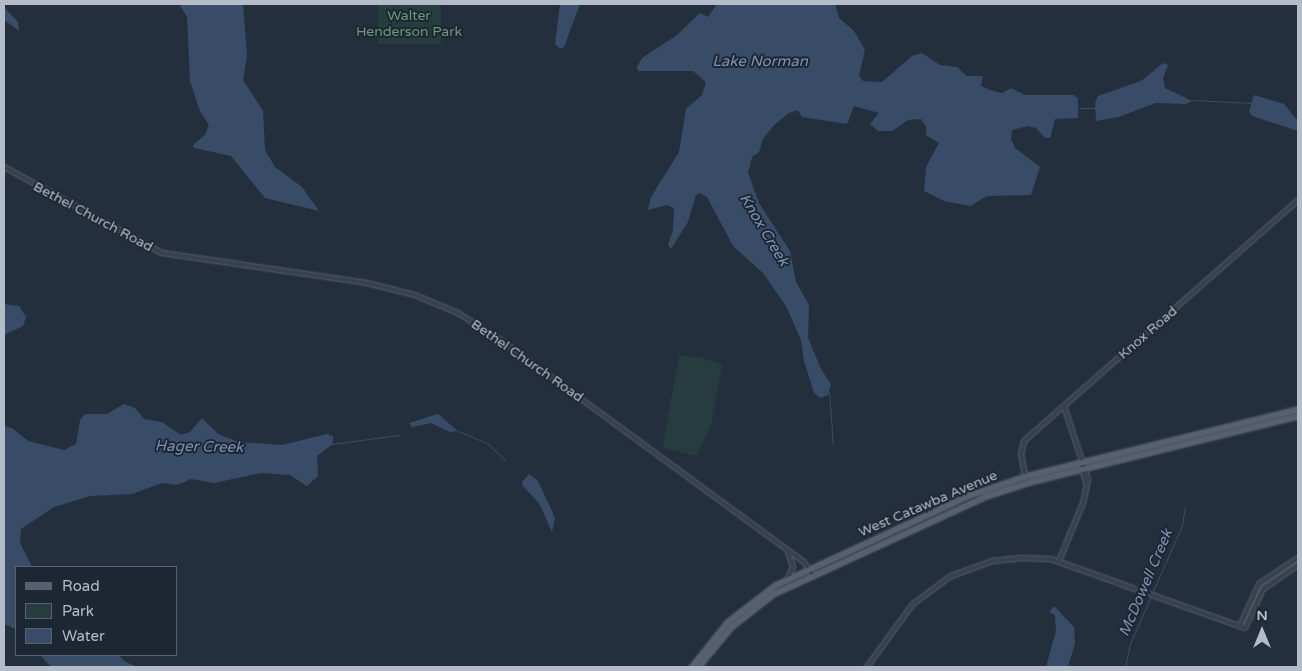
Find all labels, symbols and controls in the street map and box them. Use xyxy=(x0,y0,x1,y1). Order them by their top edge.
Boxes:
park label: Walter Henderson Park xyxy=(356,8,462,40)
water label: Lake Norman xyxy=(712,53,808,71)
street label: Bethel Church Road xyxy=(30,178,156,256)
water label: Knox Creek xyxy=(735,191,793,269)
street label: Knox Road xyxy=(1115,303,1181,363)
street label: Bethel Church Road xyxy=(468,316,586,406)
water label: Hager Creek xyxy=(155,437,243,457)
street label: West Catawba Avenue xyxy=(856,467,1000,541)
water label: McDowell Creek xyxy=(1115,527,1177,639)
legend xyxy=(15,566,178,656)
text: Road xyxy=(62,577,100,595)
text: Park xyxy=(62,602,94,620)
north arrow xyxy=(1237,606,1287,656)
text: N xyxy=(1256,607,1268,624)
text: Water xyxy=(62,627,105,645)

